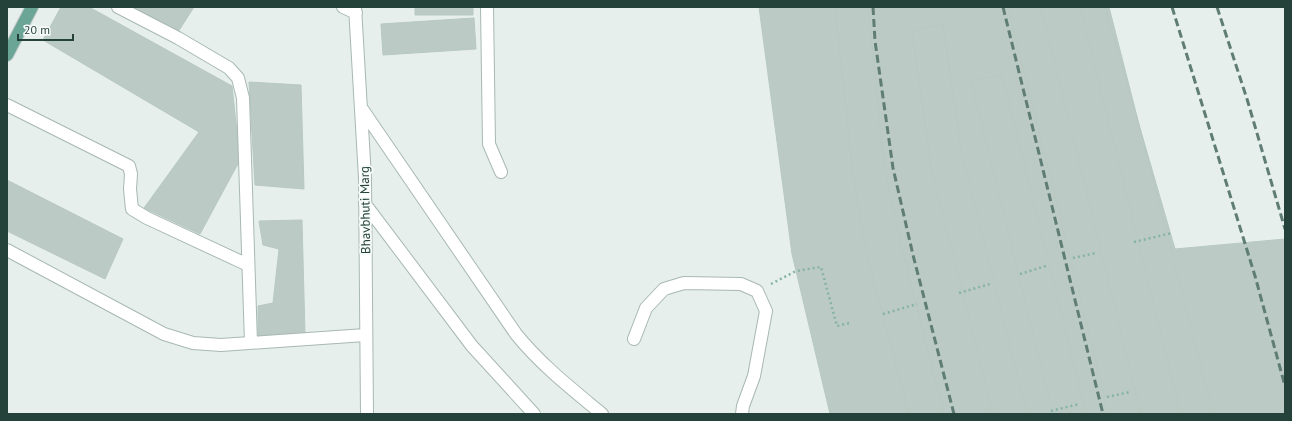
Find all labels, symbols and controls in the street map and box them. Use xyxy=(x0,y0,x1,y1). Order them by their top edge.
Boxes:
scale bar xyxy=(18,16,73,42)
text: 20 m xyxy=(24,22,50,37)
street label: Bhavbhuti Marg xyxy=(356,166,374,254)

